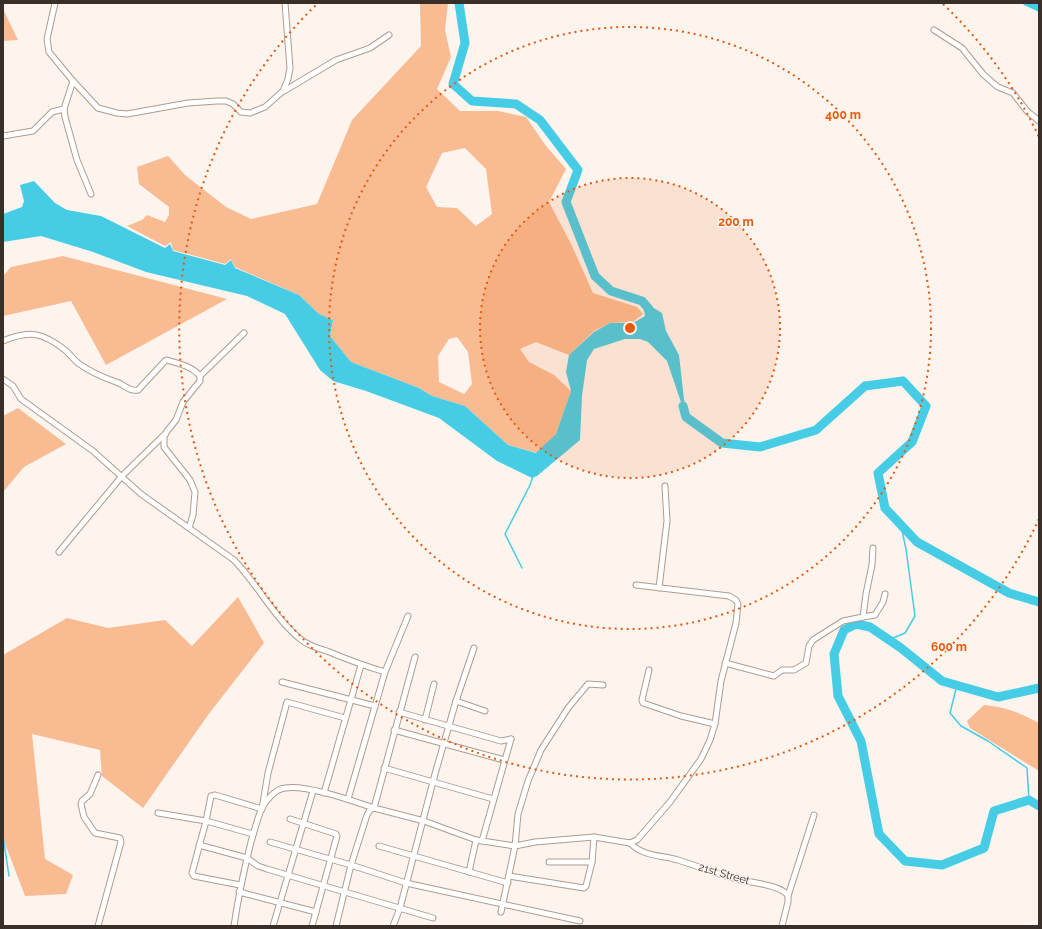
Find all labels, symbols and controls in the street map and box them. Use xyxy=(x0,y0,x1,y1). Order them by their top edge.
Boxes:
text: 400 m xyxy=(825,108,861,122)
text: 200 m xyxy=(718,215,754,229)
centre of rings xyxy=(623,321,637,335)
text: 600 m xyxy=(931,640,967,654)
street label: 21st Street xyxy=(697,860,751,888)

